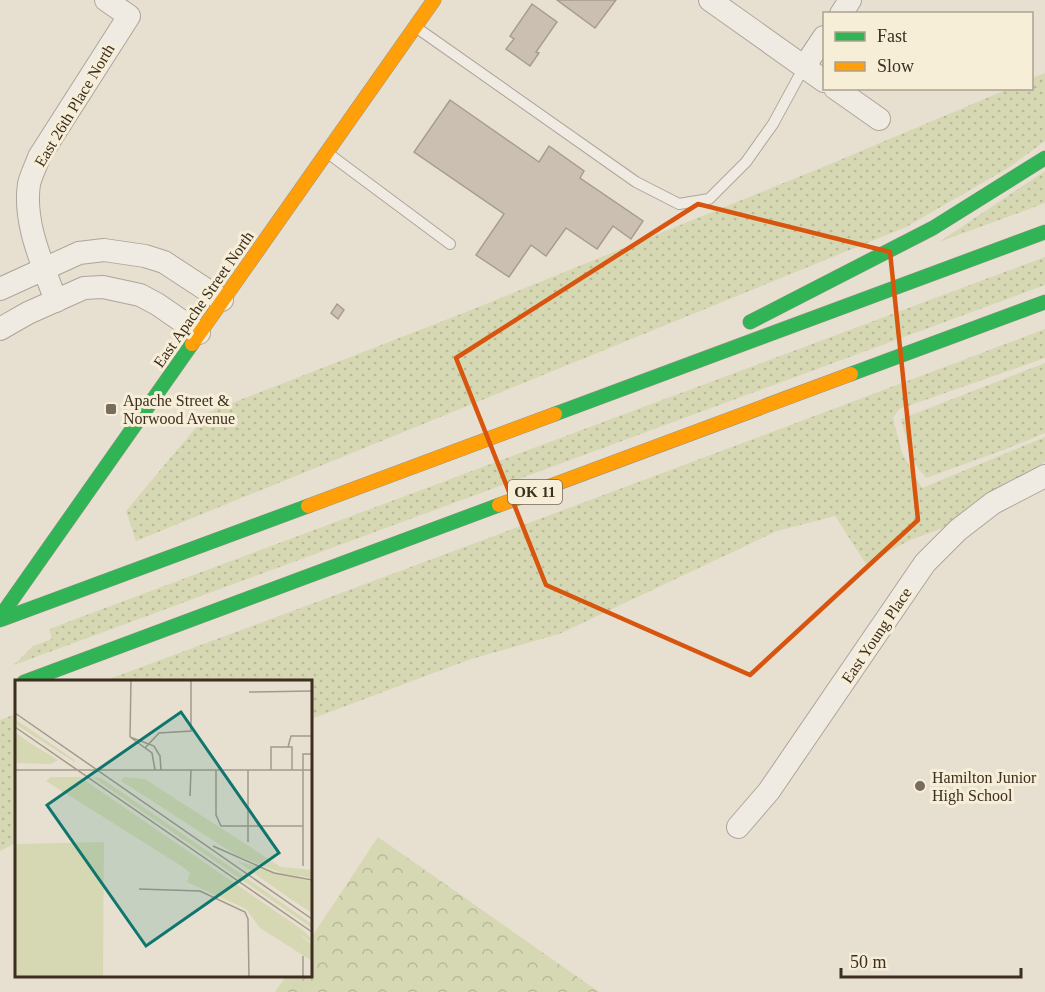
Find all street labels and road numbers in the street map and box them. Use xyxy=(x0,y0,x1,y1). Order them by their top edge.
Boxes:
street label: East 26th Place North xyxy=(31,41,118,170)
street label: East Apache Street North xyxy=(150,228,258,371)
road number: OK 11 xyxy=(508,480,562,504)
street label: East Young Place xyxy=(838,584,915,687)

